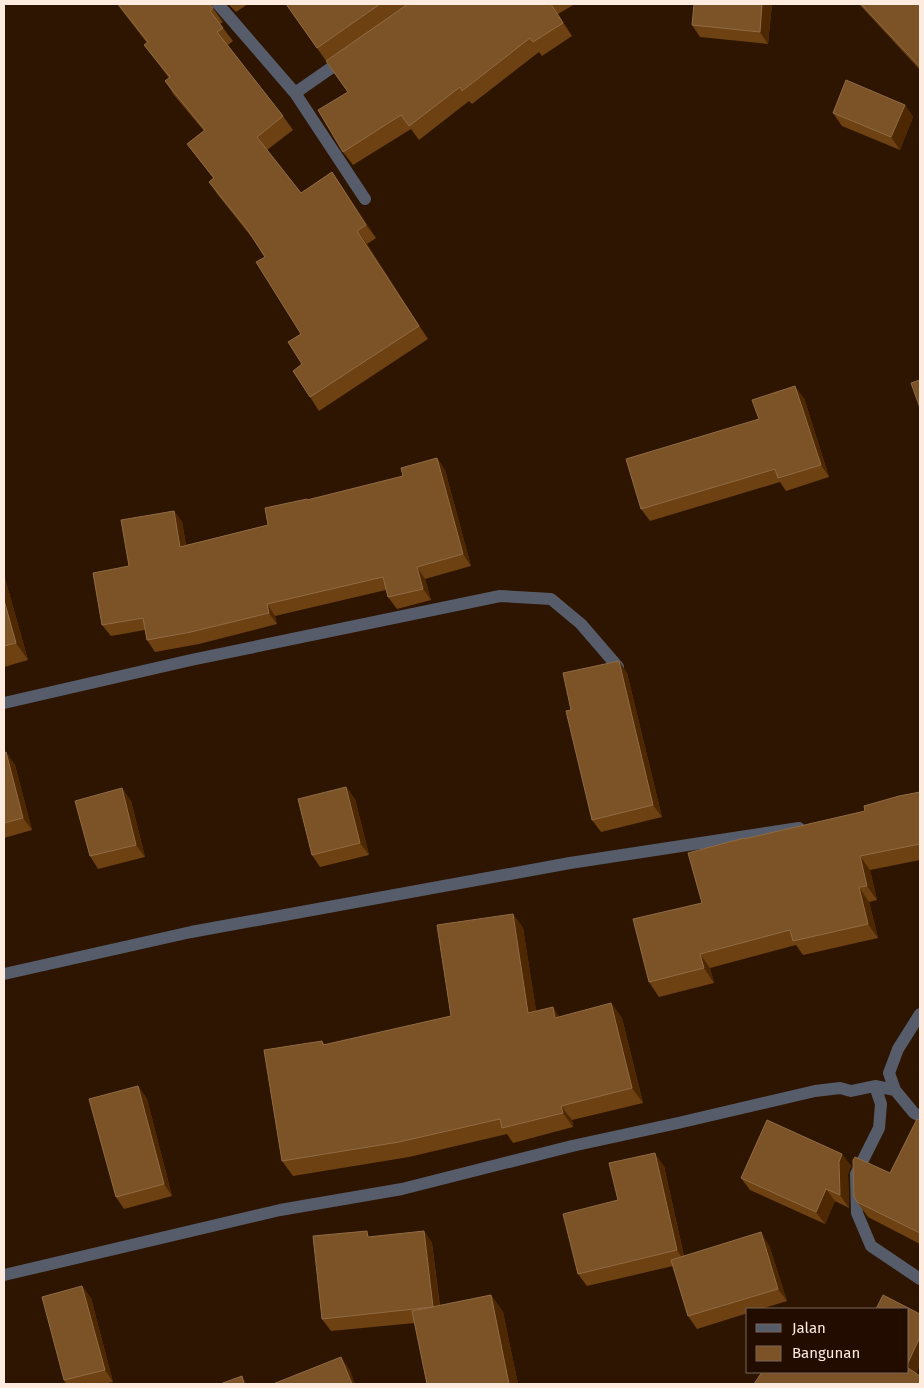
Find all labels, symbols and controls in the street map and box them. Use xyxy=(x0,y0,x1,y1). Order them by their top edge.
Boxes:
legend xyxy=(746,1308,909,1373)
text: Jalan xyxy=(792,1319,826,1337)
text: Bangunan xyxy=(792,1344,860,1362)

